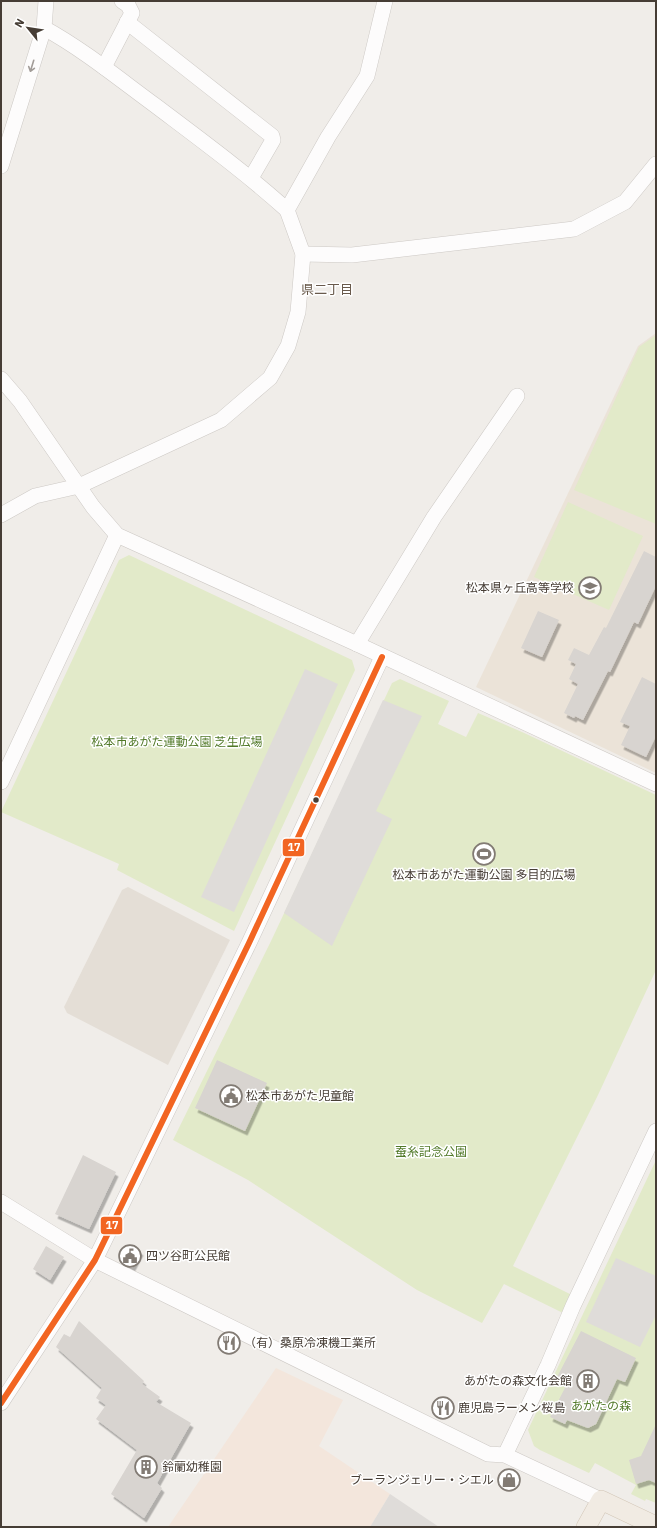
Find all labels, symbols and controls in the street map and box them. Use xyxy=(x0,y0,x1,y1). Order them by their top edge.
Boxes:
north arrow xyxy=(8,8,48,48)
text: N xyxy=(11,16,27,30)
one-way arrow xyxy=(28,59,35,72)
district label: 県二丁目 xyxy=(301,281,353,298)
school or university icon: 松本県ヶ丘高等学校 xyxy=(577,575,603,601)
place label: 松本県ヶ丘高等学校 xyxy=(466,580,574,595)
park label: 松本市あがた運動公園 芝生広場 xyxy=(92,734,262,749)
unlabelled marker xyxy=(311,795,321,805)
line badge: 17 xyxy=(282,838,305,857)
text: 17 xyxy=(287,840,301,854)
sports icon: 松本市あがた運動公園 多目的広場 xyxy=(471,841,497,867)
place label: 松本市あがた運動公園 多目的広場 xyxy=(393,867,575,882)
public building icon: 松本市あがた児童館 xyxy=(218,1083,244,1109)
place label: 松本市あがた児童館 xyxy=(246,1088,354,1103)
park label: 蚕糸記念公園 xyxy=(395,1144,467,1159)
line badge: 17 xyxy=(100,1216,123,1235)
text: 17 xyxy=(105,1218,119,1232)
public building icon: 四ツ谷町公民館 xyxy=(117,1243,143,1269)
place label: 四ツ谷町公民館 xyxy=(146,1248,230,1263)
restaurant icon: （有）桑原冷凍機工業所 xyxy=(216,1330,242,1356)
place label: （有）桑原冷凍機工業所 xyxy=(244,1335,376,1350)
building icon: あがたの森文化会館 xyxy=(575,1368,601,1394)
place label: あがたの森文化会館 xyxy=(464,1373,572,1388)
restaurant icon: 鹿児島ラーメン桜島 xyxy=(430,1395,456,1421)
park label: あがたの森 xyxy=(571,1398,631,1413)
place label: 鹿児島ラーメン桜島 xyxy=(458,1400,566,1415)
building icon: 鈴蘭幼稚園 xyxy=(133,1454,159,1480)
place label: 鈴蘭幼稚園 xyxy=(162,1459,222,1474)
shop icon: ブーランジェリー・シエル xyxy=(496,1467,522,1493)
place label: ブーランジェリー・シエル xyxy=(350,1472,494,1487)

